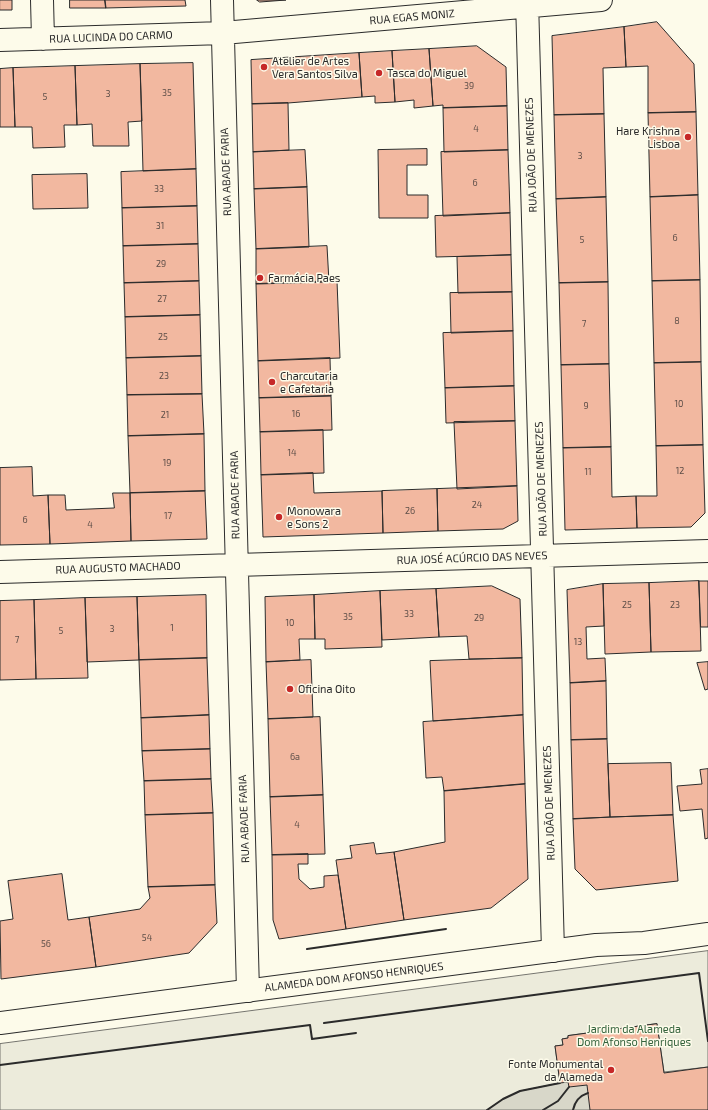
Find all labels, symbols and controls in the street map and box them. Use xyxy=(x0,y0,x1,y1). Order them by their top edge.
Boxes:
street label: RUA EGAS MONIZ xyxy=(369,7,455,27)
street label: RUA LUCINDA DO CARMO xyxy=(49,28,173,46)
place label: Atelier de Artes Vera Santos Silva xyxy=(272,54,358,80)
marker: Atelier de Artes Vera Santos Silva xyxy=(259,62,269,72)
place label: Tasca do Miguel xyxy=(387,66,467,80)
marker: Tasca do Miguel xyxy=(374,68,384,78)
house number: 39 xyxy=(464,81,474,91)
house number: 35 xyxy=(162,88,172,98)
house number: 3 xyxy=(105,89,111,99)
house number: 5 xyxy=(43,92,47,102)
street label: RUA JOÃO DE MENEZES xyxy=(522,97,540,213)
house number: 4 xyxy=(473,124,479,134)
place label: Hare Krishna Lisboa xyxy=(616,124,680,150)
street label: RUA ABADE FARIA xyxy=(218,128,234,216)
marker: Hare Krishna Lisboa xyxy=(683,132,693,142)
house number: 3 xyxy=(577,151,583,161)
house number: 6 xyxy=(472,178,478,188)
house number: 33 xyxy=(154,184,164,194)
house number: 31 xyxy=(156,221,164,231)
house number: 6 xyxy=(672,233,678,243)
house number: 5 xyxy=(580,235,584,245)
house number: 29 xyxy=(156,259,166,269)
place label: Farmácia Paes xyxy=(268,271,340,285)
marker: Farmácia Paes xyxy=(255,273,265,283)
house number: 27 xyxy=(157,294,167,304)
house number: 8 xyxy=(674,316,680,326)
house number: 7 xyxy=(582,319,586,329)
house number: 25 xyxy=(158,332,168,342)
place label: Charcutaria e Cafetaria xyxy=(280,369,338,395)
house number: 23 xyxy=(159,371,169,381)
marker: Charcutaria e Cafetaria xyxy=(267,377,277,387)
house number: 10 xyxy=(674,399,684,409)
house number: 9 xyxy=(583,401,589,411)
house number: 16 xyxy=(292,409,300,419)
house number: 21 xyxy=(161,410,169,420)
street label: RUA JOÃO DE MENEZES xyxy=(532,421,550,537)
house number: 14 xyxy=(287,448,297,458)
street label: RUA ABADE FARIA xyxy=(228,451,242,539)
house number: 19 xyxy=(163,458,171,468)
house number: 12 xyxy=(676,466,684,476)
house number: 11 xyxy=(584,467,592,477)
house number: 24 xyxy=(472,500,482,510)
place label: Monowara e Sons 2 xyxy=(287,504,341,530)
house number: 26 xyxy=(405,506,415,516)
house number: 17 xyxy=(164,511,172,521)
marker: Monowara e Sons 2 xyxy=(274,512,284,522)
house number: 6 xyxy=(22,515,28,525)
house number: 4 xyxy=(87,520,93,530)
street label: RUA JOSÉ ACÚRCIO DAS NEVES xyxy=(396,549,548,567)
street label: RUA AUGUSTO MACHADO xyxy=(55,559,181,577)
house number: 25 xyxy=(622,600,632,610)
house number: 23 xyxy=(670,600,680,610)
house number: 33 xyxy=(404,609,414,619)
house number: 35 xyxy=(343,612,353,622)
house number: 29 xyxy=(474,613,484,623)
house number: 10 xyxy=(285,618,295,628)
house number: 1 xyxy=(170,623,174,633)
house number: 3 xyxy=(109,624,115,634)
house number: 5 xyxy=(59,626,63,636)
house number: 7 xyxy=(15,635,19,645)
house number: 13 xyxy=(574,637,582,647)
place label: Oficina Oito xyxy=(298,682,356,696)
marker: Oficina Oito xyxy=(285,684,295,694)
street label: RUA JOÃO DE MENEZES xyxy=(540,745,558,861)
house number: 6a xyxy=(290,752,300,762)
street label: RUA ABADE FARIA xyxy=(236,775,252,863)
house number: 4 xyxy=(294,820,300,830)
house number: 54 xyxy=(142,933,152,943)
house number: 56 xyxy=(41,939,51,949)
street label: ALAMEDA DOM AFONSO HENRIQUES xyxy=(264,959,444,995)
park label: Jardim da Alameda Dom Afonso Henriques xyxy=(577,1022,691,1048)
place label: Fonte Monumental da Alameda xyxy=(508,1057,603,1083)
marker: Fonte Monumental da Alameda xyxy=(606,1065,616,1075)

